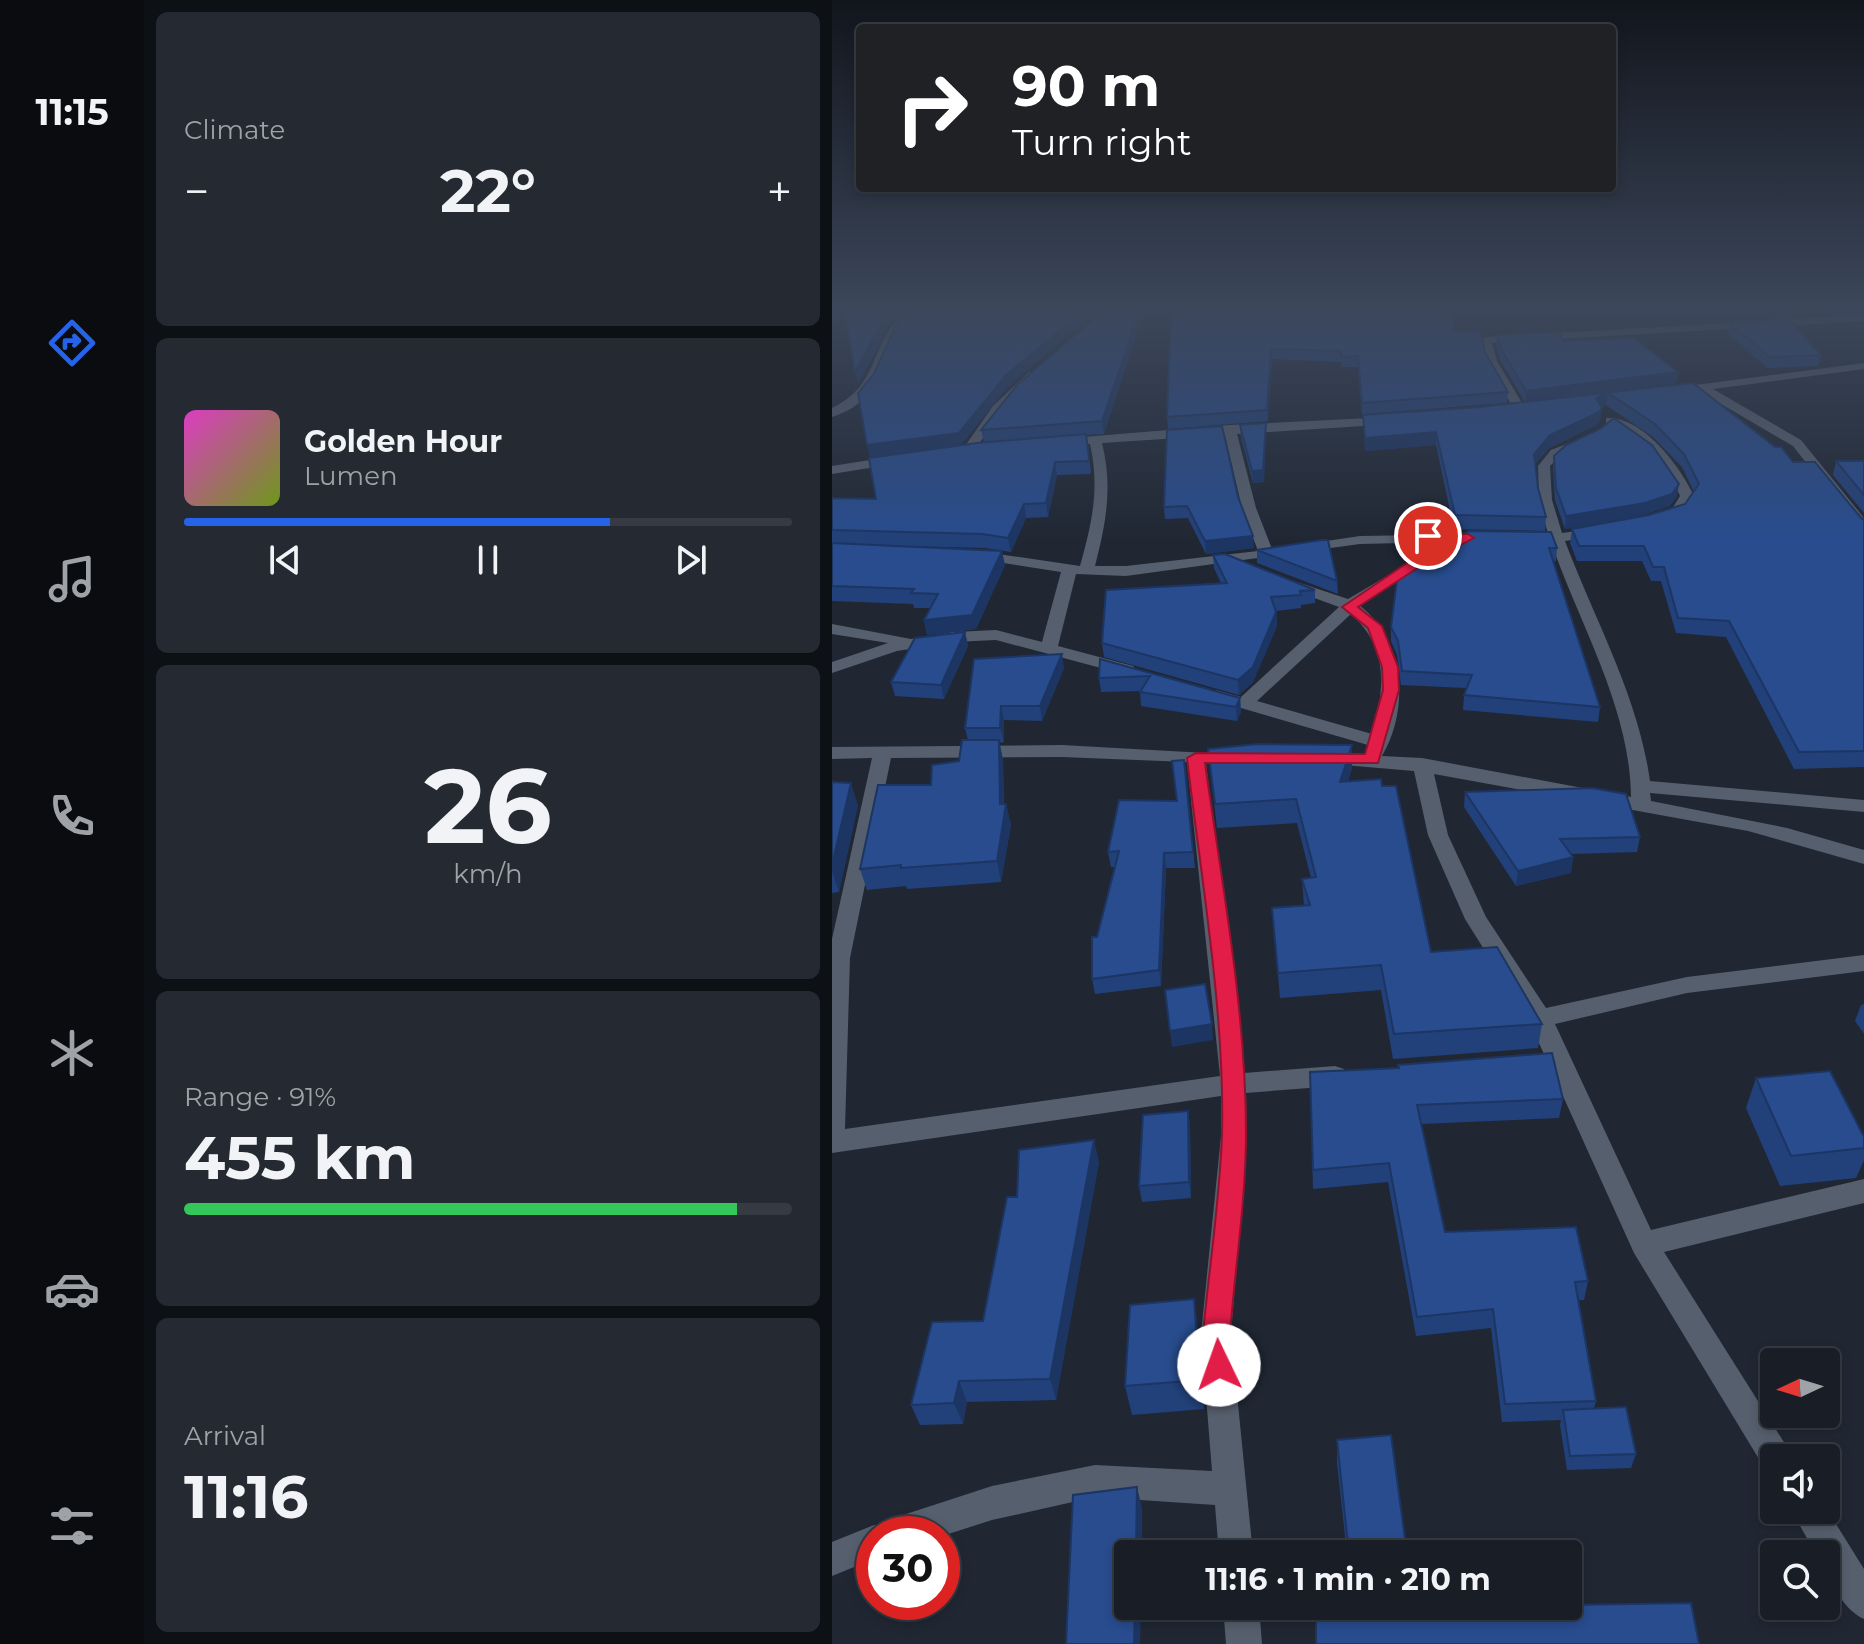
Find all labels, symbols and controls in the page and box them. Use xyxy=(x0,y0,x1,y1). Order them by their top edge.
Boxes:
text: 90 m xyxy=(1012,52,1160,120)
icon: right xyxy=(880,56,984,160)
text: 11:15 xyxy=(35,90,109,134)
text: Climate xyxy=(184,114,285,146)
text: Turn right xyxy=(1012,120,1192,164)
text: 22° xyxy=(440,154,536,227)
text: − xyxy=(184,164,209,218)
text: + xyxy=(767,164,792,218)
icon: directions xyxy=(44,315,100,371)
text: Golden Hour xyxy=(304,423,502,460)
text: Lumen xyxy=(304,460,397,492)
pin xyxy=(1394,502,1462,570)
icon: arrive xyxy=(1406,514,1450,558)
icon: previous xyxy=(263,538,307,582)
icon: pause xyxy=(466,538,510,582)
icon: next xyxy=(669,538,713,582)
icon: music xyxy=(44,551,100,607)
text: 26 xyxy=(424,742,552,869)
icon: phone xyxy=(44,788,100,844)
text: km/h xyxy=(453,858,523,890)
icon: climate xyxy=(44,1025,100,1081)
text: Range · 91% xyxy=(184,1081,336,1113)
text: 455 km xyxy=(184,1121,415,1194)
icon: car xyxy=(44,1261,100,1317)
position arrow xyxy=(1177,1323,1261,1407)
north arrow xyxy=(1760,1348,1840,1428)
map controls xyxy=(1760,1348,1840,1620)
text: Arrival xyxy=(184,1420,266,1452)
button: sound xyxy=(1760,1444,1840,1524)
text: 11:16 xyxy=(184,1460,309,1533)
icon: filters xyxy=(44,1498,100,1554)
speed limit sign: 30 xyxy=(856,1516,960,1620)
button: search xyxy=(1760,1540,1840,1620)
text: 11:16 · 1 min · 210 m xyxy=(1205,1561,1491,1598)

